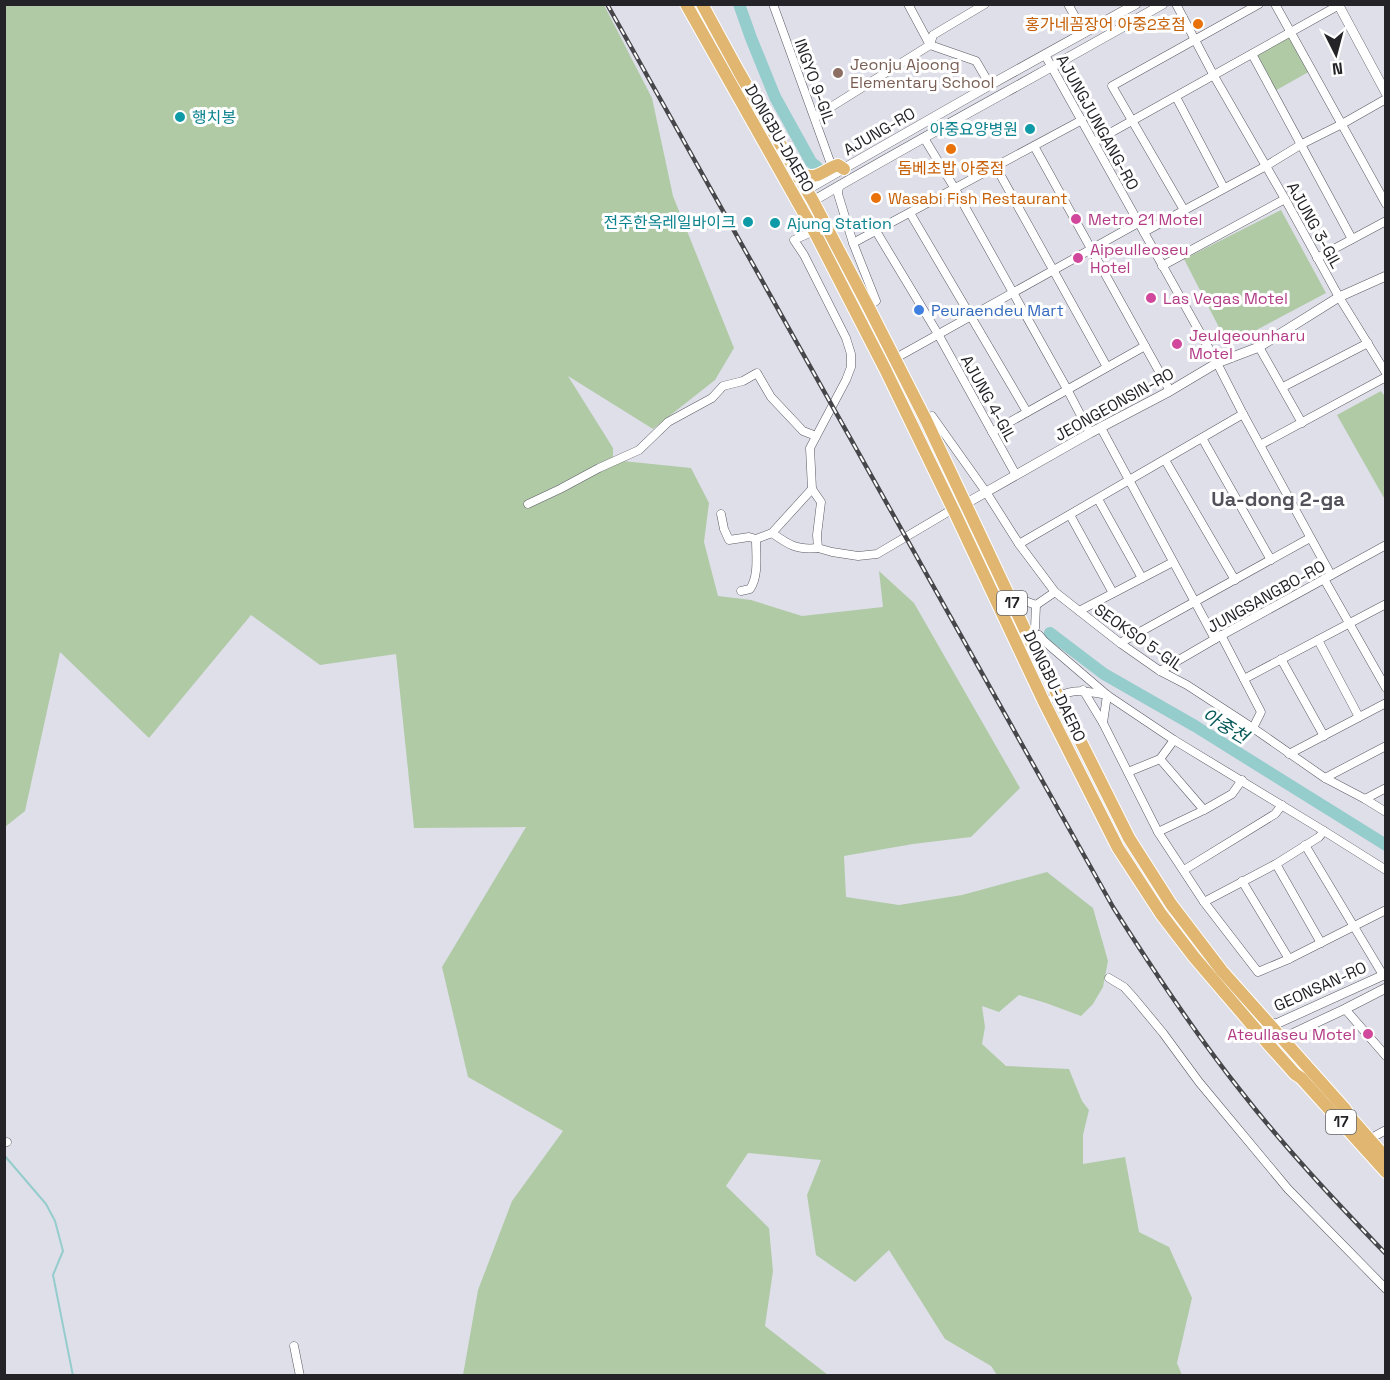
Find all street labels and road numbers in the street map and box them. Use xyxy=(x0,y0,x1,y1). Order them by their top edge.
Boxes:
street label: INGYO 9-GIL xyxy=(789,36,840,127)
street label: AJUNGJUNGANG-RO xyxy=(1052,51,1144,194)
street label: DONGBU-DAERO xyxy=(740,80,819,196)
street label: AJUNG-RO xyxy=(840,102,919,160)
street label: AJUNG 3-GIL xyxy=(1282,178,1347,272)
street label: AJUNG 4-GIL xyxy=(956,351,1021,446)
street label: JEONGEONSIN-RO xyxy=(1051,363,1178,446)
street label: JUNGSANGBO-RO xyxy=(1204,555,1329,638)
road number: 17 xyxy=(997,591,1027,615)
street label: SEOKSO 5-GIL xyxy=(1090,599,1188,676)
street label: DONGBU-DAERO xyxy=(1019,627,1091,745)
street label: GEONSAN-RO xyxy=(1271,957,1370,1016)
road number: 17 xyxy=(1326,1110,1356,1134)

